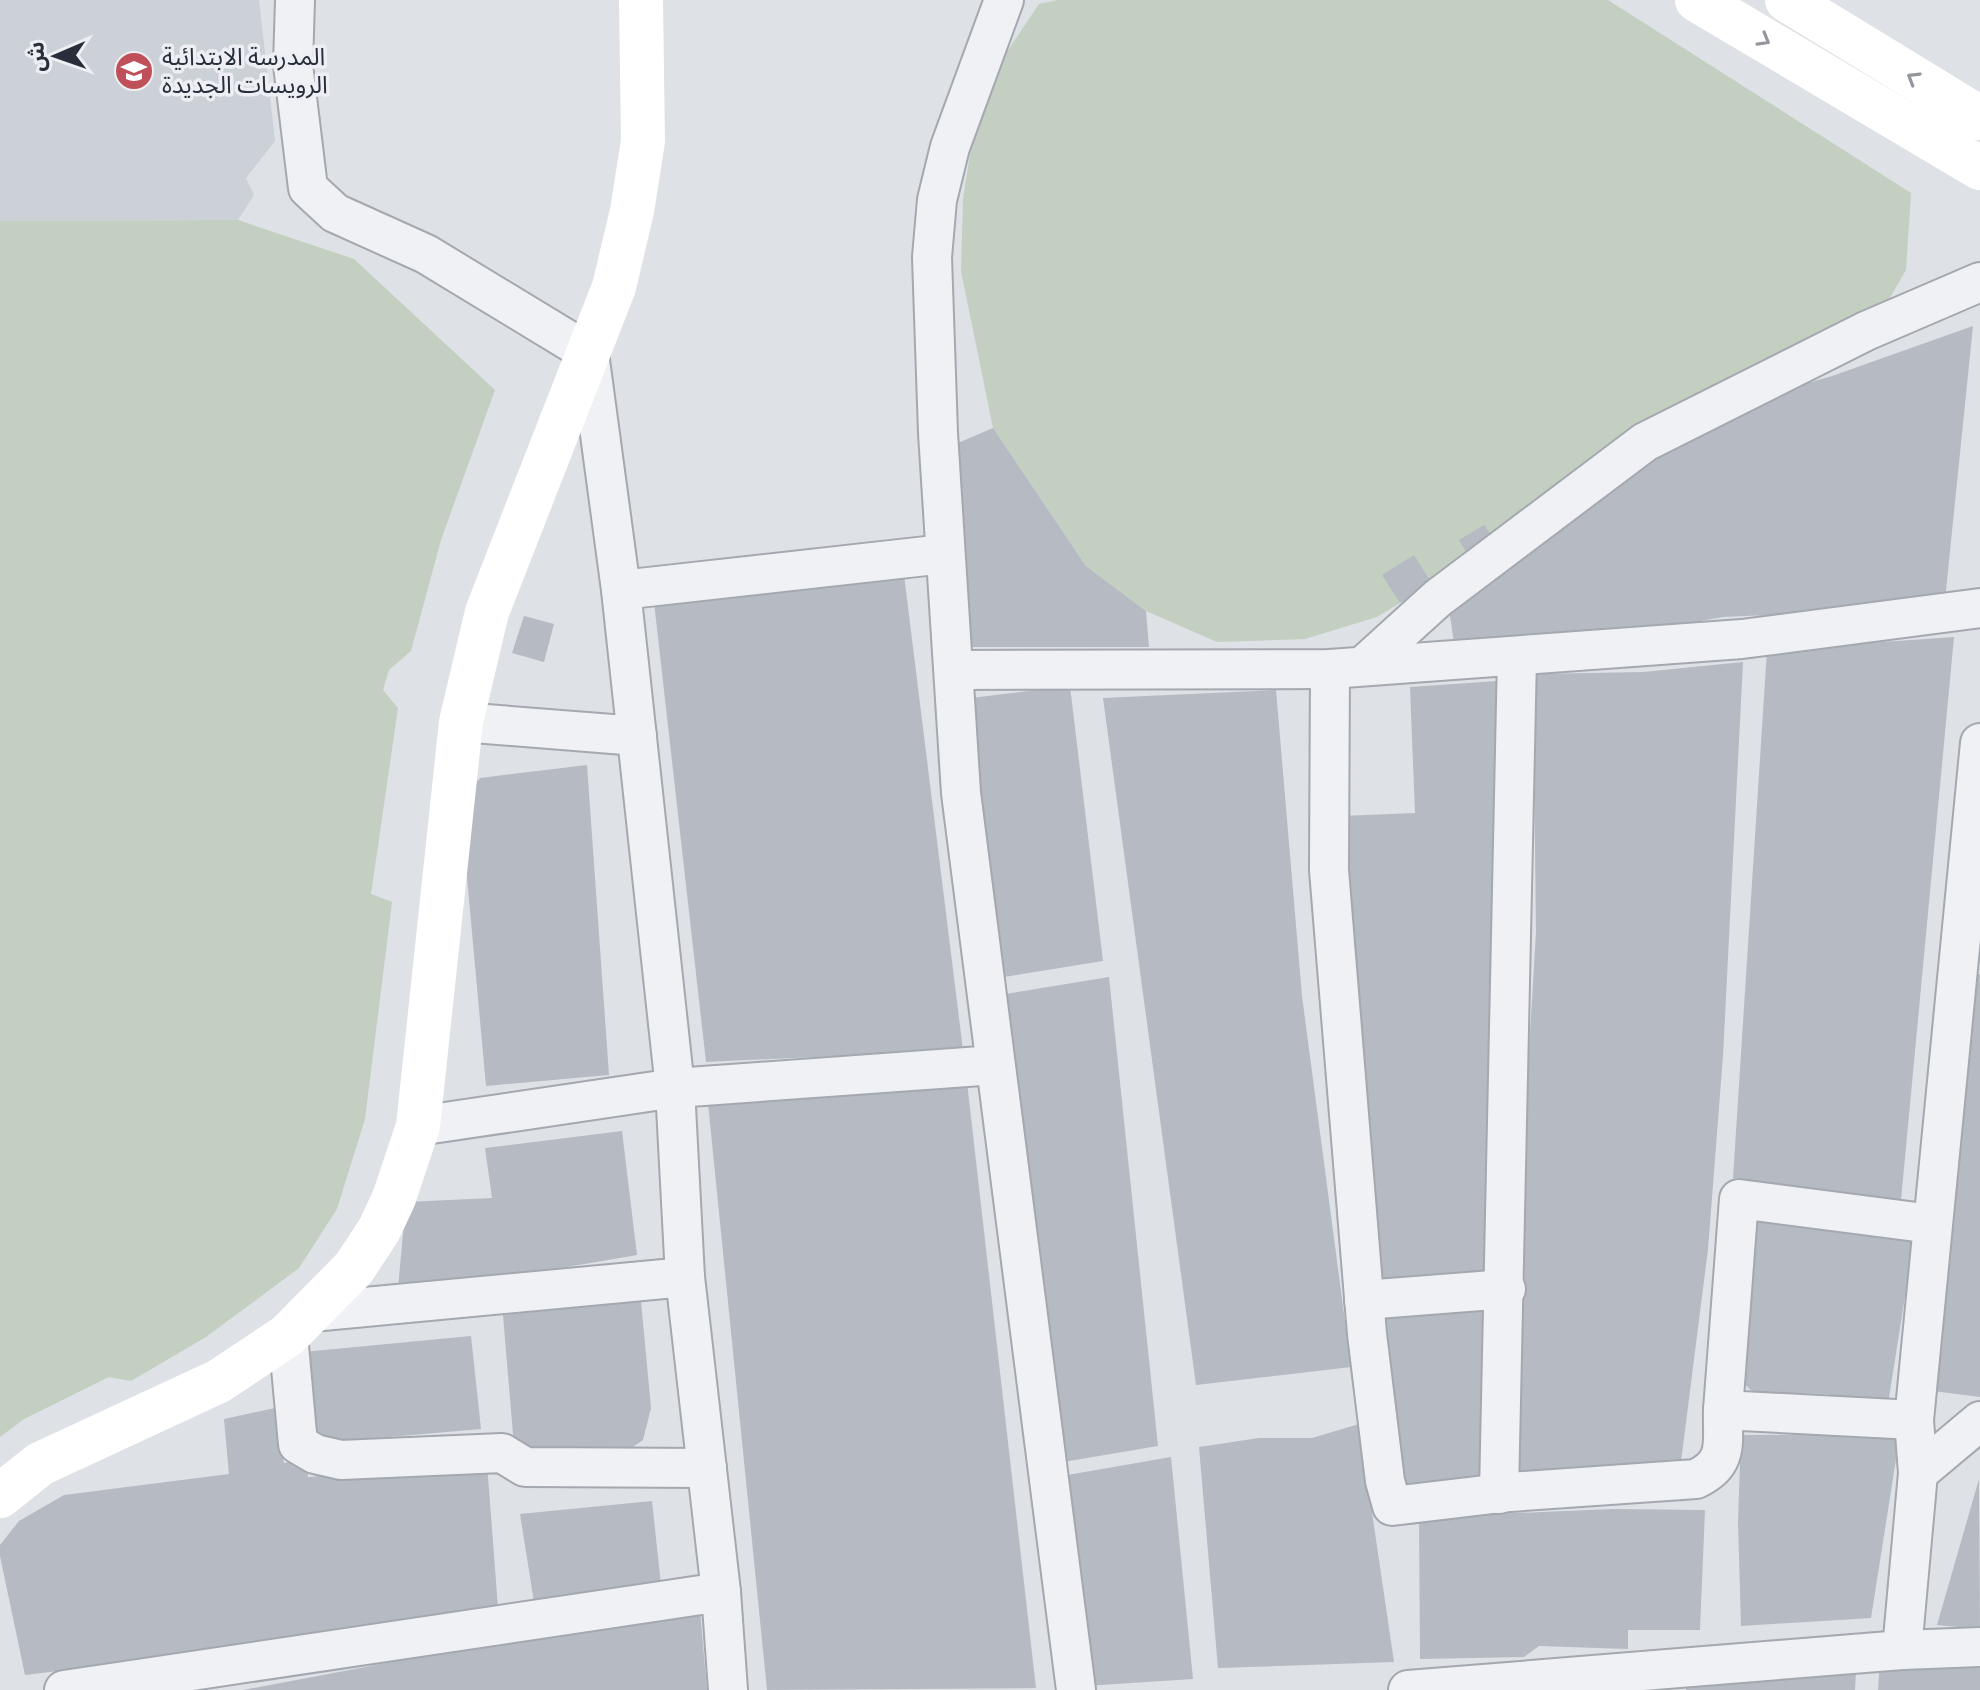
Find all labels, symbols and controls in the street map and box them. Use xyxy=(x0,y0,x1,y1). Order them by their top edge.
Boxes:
north arrow xyxy=(16,16,96,96)
one-way arrow xyxy=(1755,30,1770,46)
place label: المدرسة الابتدائية الرويسات الجديدة xyxy=(162,40,328,100)
text: ش xyxy=(20,41,52,72)
school or university icon: المدرسة الابتدائية الرويسات الجديدة xyxy=(113,50,155,92)
one-way arrow xyxy=(1907,73,1922,88)

